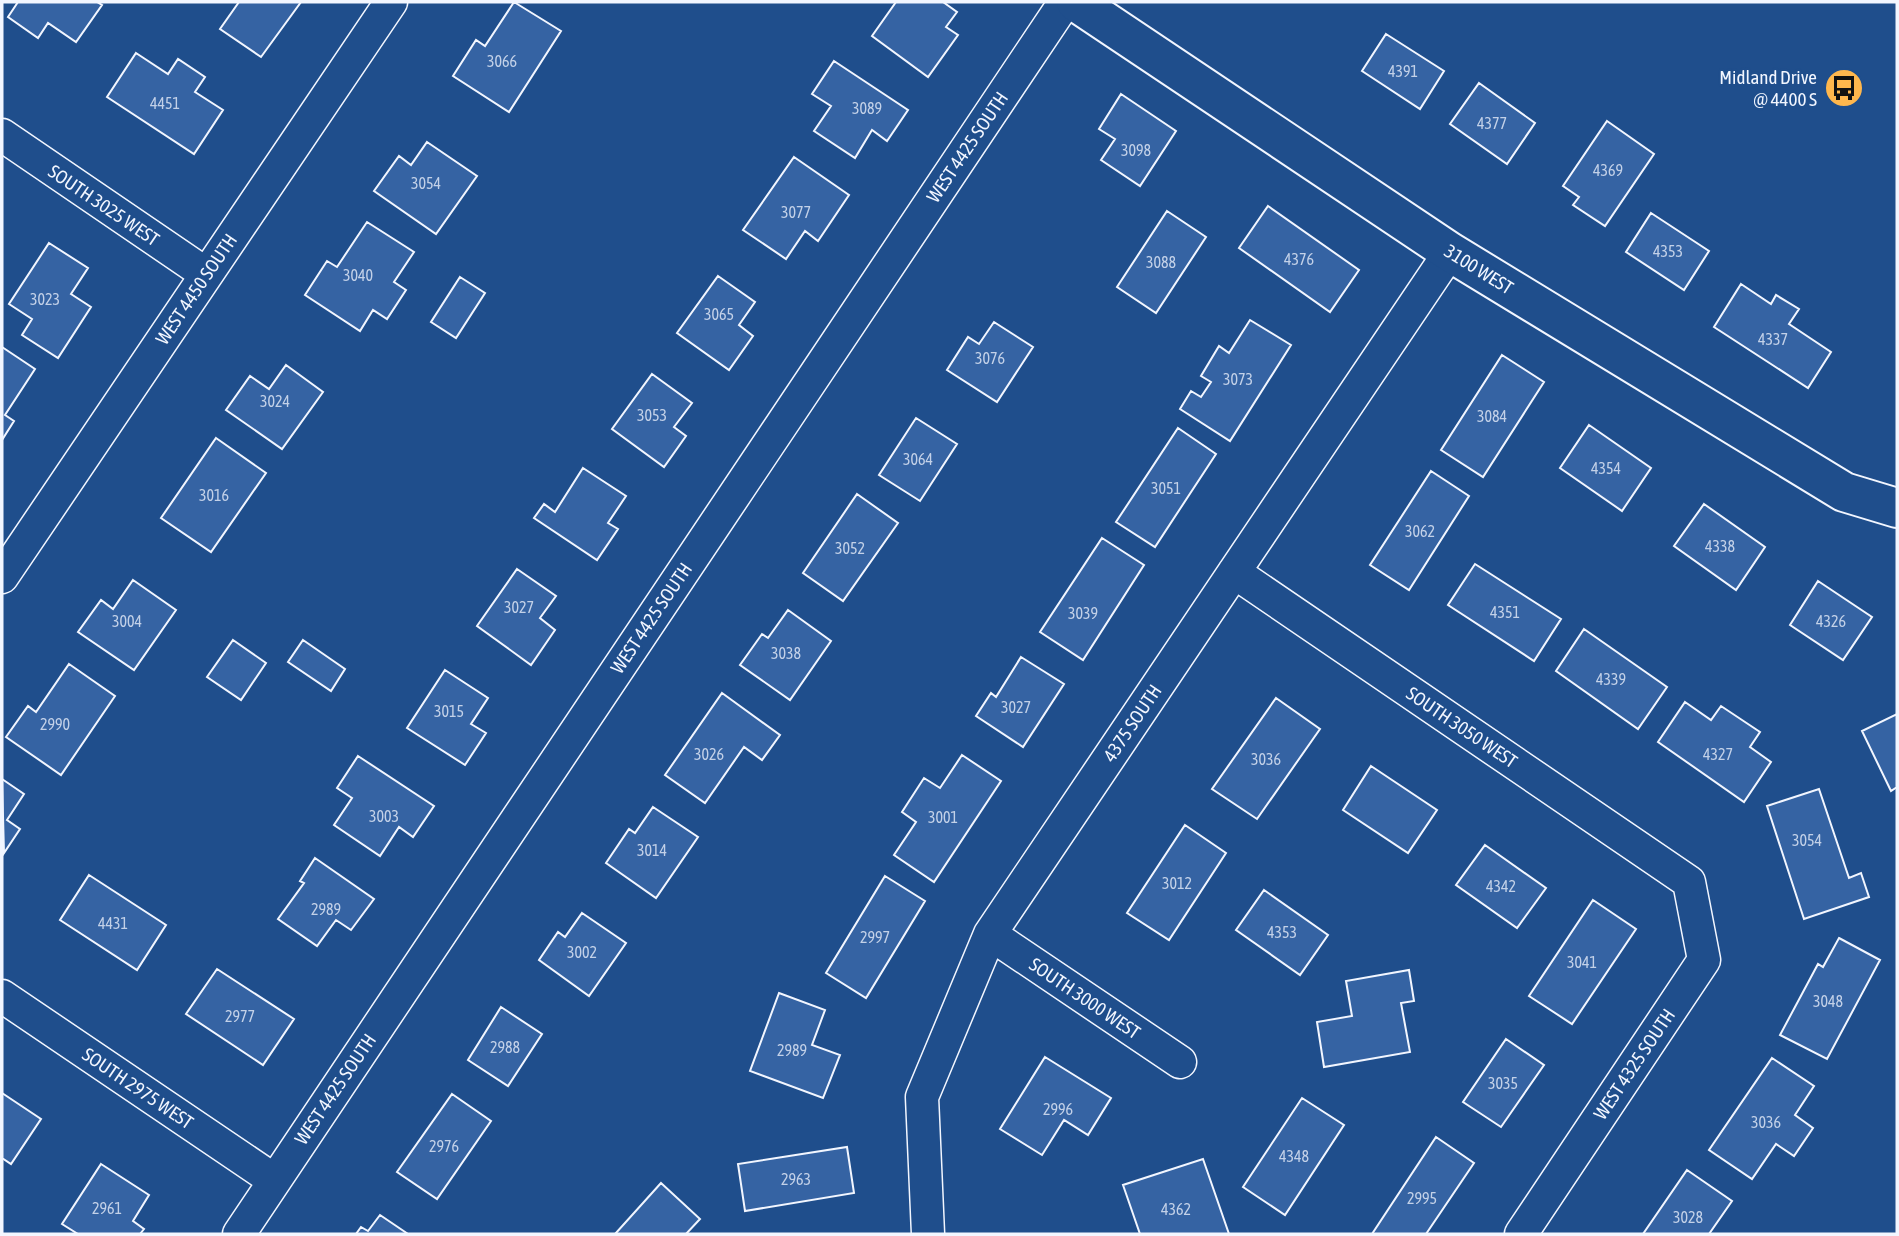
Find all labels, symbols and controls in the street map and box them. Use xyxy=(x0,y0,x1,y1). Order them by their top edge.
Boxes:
house number: 3066 xyxy=(487,52,517,70)
house number: 4391 xyxy=(1388,62,1418,80)
place label: Midland Drive @ 4400 S xyxy=(1719,66,1817,110)
bus stop icon: Midland Drive @ 4400 S xyxy=(1823,67,1865,109)
street label: WEST 4425 SOUTH xyxy=(922,87,1012,207)
house number: 4451 xyxy=(150,94,180,112)
house number: 3089 xyxy=(852,99,882,117)
house number: 4377 xyxy=(1477,114,1507,132)
house number: 3098 xyxy=(1121,141,1151,159)
street label: SOUTH 3025 WEST xyxy=(44,160,164,250)
house number: 4369 xyxy=(1593,161,1623,179)
house number: 3054 xyxy=(411,174,441,192)
house number: 3077 xyxy=(781,203,811,221)
street label: WEST 4450 SOUTH xyxy=(151,229,241,349)
street label: 3100 WEST xyxy=(1441,239,1518,299)
house number: 4353 xyxy=(1653,242,1683,260)
house number: 4376 xyxy=(1284,250,1314,268)
house number: 3088 xyxy=(1146,253,1176,271)
house number: 3040 xyxy=(343,266,373,284)
house number: 3023 xyxy=(30,290,60,308)
house number: 3065 xyxy=(704,305,734,323)
house number: 4337 xyxy=(1758,330,1788,348)
house number: 3076 xyxy=(975,349,1005,367)
house number: 3073 xyxy=(1223,370,1253,388)
house number: 3024 xyxy=(260,392,290,410)
house number: 3053 xyxy=(637,406,667,424)
house number: 3084 xyxy=(1477,407,1507,425)
house number: 3064 xyxy=(903,450,933,468)
house number: 4354 xyxy=(1591,459,1621,477)
house number: 3051 xyxy=(1151,479,1181,497)
house number: 3016 xyxy=(199,486,229,504)
house number: 3062 xyxy=(1405,522,1435,540)
house number: 4338 xyxy=(1705,537,1735,555)
house number: 3052 xyxy=(835,539,865,557)
street label: WEST 4425 SOUTH xyxy=(606,558,696,678)
house number: 3027 xyxy=(504,598,534,616)
house number: 4351 xyxy=(1490,603,1520,621)
house number: 3039 xyxy=(1068,604,1098,622)
house number: 3004 xyxy=(112,612,142,630)
house number: 4326 xyxy=(1816,612,1846,630)
house number: 3038 xyxy=(771,644,801,662)
house number: 4339 xyxy=(1596,670,1626,688)
street label: 4375 SOUTH xyxy=(1098,680,1166,766)
street label: SOUTH 3050 WEST xyxy=(1402,682,1522,772)
house number: 3027 xyxy=(1001,698,1031,716)
house number: 3015 xyxy=(434,702,464,720)
house number: 2990 xyxy=(40,715,70,733)
house number: 3026 xyxy=(694,745,724,763)
house number: 4327 xyxy=(1703,745,1733,763)
house number: 3036 xyxy=(1251,750,1281,768)
house number: 3003 xyxy=(369,807,399,825)
house number: 3001 xyxy=(928,808,958,826)
house number: 3054 xyxy=(1792,831,1822,849)
house number: 3014 xyxy=(637,841,667,859)
house number: 3012 xyxy=(1162,874,1192,892)
house number: 4342 xyxy=(1486,877,1516,895)
house number: 2989 xyxy=(311,900,341,918)
house number: 4431 xyxy=(98,914,128,932)
house number: 4353 xyxy=(1267,923,1297,941)
house number: 2997 xyxy=(860,928,890,946)
house number: 3002 xyxy=(567,943,597,961)
street label: SOUTH 3000 WEST xyxy=(1025,953,1145,1043)
house number: 3041 xyxy=(1567,953,1597,971)
house number: 3048 xyxy=(1813,992,1843,1010)
street label: WEST 4325 SOUTH xyxy=(1589,1004,1679,1124)
house number: 2977 xyxy=(225,1007,255,1025)
street label: WEST 4425 SOUTH xyxy=(290,1029,380,1149)
house number: 2988 xyxy=(490,1038,520,1056)
house number: 2989 xyxy=(777,1041,807,1059)
street label: SOUTH 2975 WEST xyxy=(78,1043,198,1133)
house number: 3035 xyxy=(1488,1074,1518,1092)
house number: 2996 xyxy=(1043,1100,1073,1118)
house number: 3036 xyxy=(1751,1113,1781,1131)
house number: 2976 xyxy=(429,1137,459,1155)
house number: 4348 xyxy=(1279,1147,1309,1165)
house number: 2963 xyxy=(781,1170,811,1188)
house number: 2995 xyxy=(1407,1189,1437,1207)
house number: 2961 xyxy=(92,1199,122,1217)
house number: 4362 xyxy=(1161,1200,1191,1218)
house number: 3028 xyxy=(1673,1208,1703,1226)

